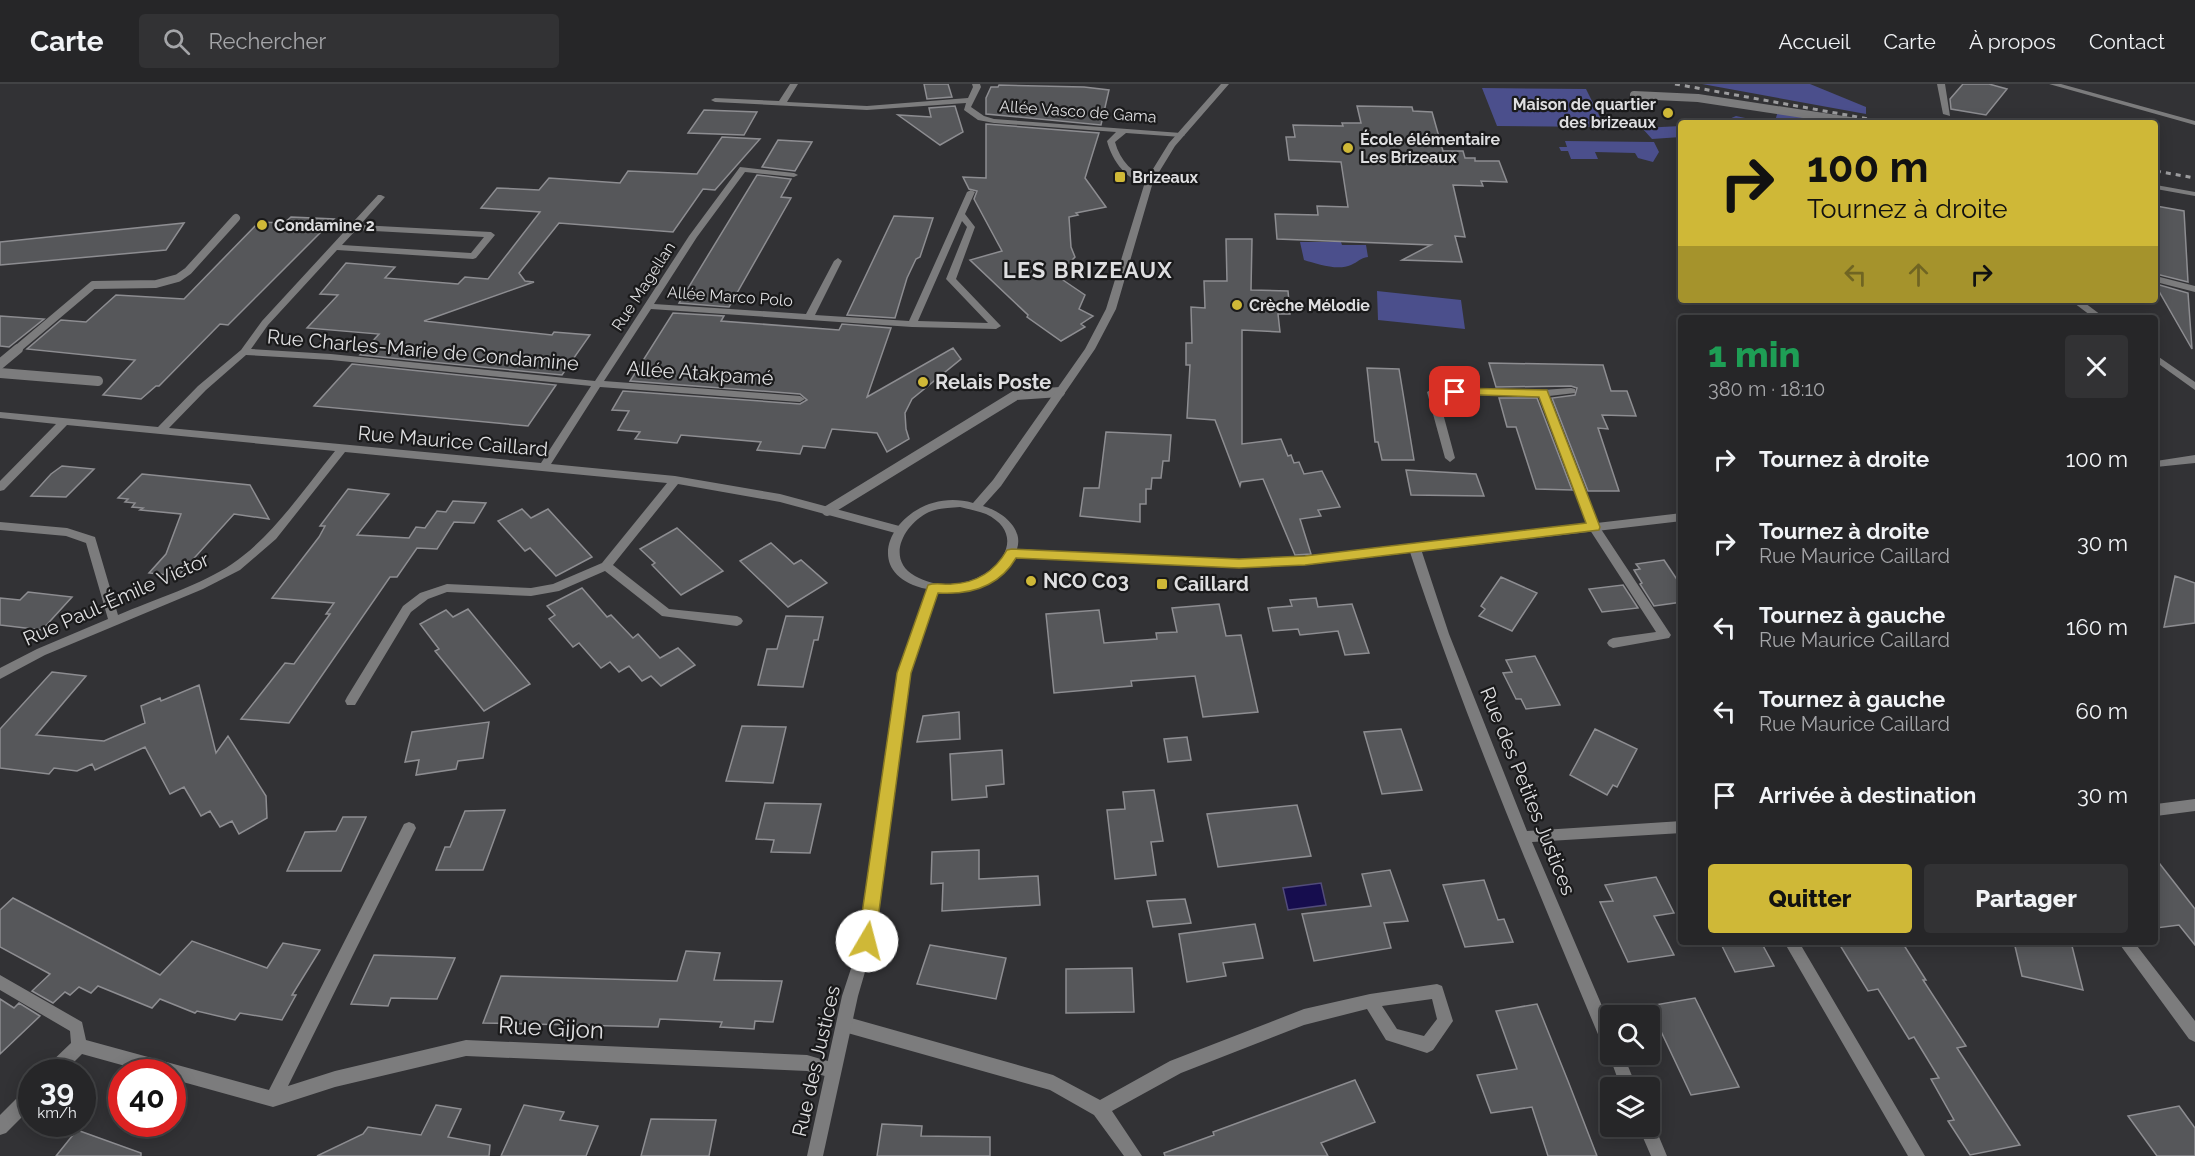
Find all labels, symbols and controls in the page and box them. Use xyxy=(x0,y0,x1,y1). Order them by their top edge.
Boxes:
search box xyxy=(139,14,559,68)
text: Carte xyxy=(30,25,103,58)
icon: search xyxy=(160,25,193,58)
text: Rechercher xyxy=(208,28,326,54)
text: Accueil xyxy=(1779,29,1851,54)
text: Carte xyxy=(1884,29,1936,54)
text: À propos xyxy=(1969,29,2056,54)
text: Contact xyxy=(2089,29,2165,54)
place label: Maison de quartier des brizeaux xyxy=(1513,95,1657,132)
street label: Allée Vasco de Gama xyxy=(999,97,1157,126)
marker: Maison de quartier des brizeaux xyxy=(1661,106,1675,120)
place label: École élémentaire Les Brizeaux xyxy=(1360,129,1500,167)
marker: École élémentaire Les Brizeaux xyxy=(1341,141,1355,155)
text: 100 m xyxy=(1807,143,1929,192)
icon: right xyxy=(1708,144,1786,222)
place label: Brizeaux xyxy=(1132,168,1199,187)
marker: Brizeaux xyxy=(1113,170,1127,184)
text: Tournez à droite xyxy=(1807,193,2008,224)
place label: Condamine 2 xyxy=(274,216,375,235)
marker: Condamine 2 xyxy=(255,218,269,232)
street label: Rue Magellan xyxy=(608,238,679,334)
district label: LES BRIZEAUX xyxy=(1003,257,1173,283)
icon: left xyxy=(1839,258,1872,291)
icon: ahead xyxy=(1902,258,1935,291)
icon: right xyxy=(1965,258,1998,291)
street label: Allée Marco Polo xyxy=(666,283,793,310)
place label: Crèche Mélodie xyxy=(1249,296,1370,315)
marker: Crèche Mélodie xyxy=(1230,298,1244,312)
street label: Rue Charles-Marie de Condamine xyxy=(266,324,580,376)
text: 1 min xyxy=(1708,333,1800,375)
button: close xyxy=(2065,335,2128,398)
street label: Allée Atakpamé xyxy=(626,356,774,390)
pin xyxy=(1429,366,1480,417)
place label: Relais Poste xyxy=(935,370,1051,394)
marker: Relais Poste xyxy=(916,375,930,389)
icon: arrive xyxy=(1438,375,1471,408)
text: 380 m · 18:10 xyxy=(1708,377,1825,401)
street label: Rue Maurice Caillard xyxy=(357,421,549,461)
icon: right xyxy=(1708,443,1741,476)
text: Tournez à droite xyxy=(1759,446,1929,472)
text: 100 m xyxy=(2066,446,2128,472)
text: Tournez à droite xyxy=(1759,518,1929,544)
icon: right xyxy=(1708,527,1741,560)
text: 30 m xyxy=(2077,530,2128,556)
text: Rue Maurice Caillard xyxy=(1759,544,1950,568)
street label: Rue Paul-Émile Victor xyxy=(19,547,213,651)
place label: NCO C03 xyxy=(1043,569,1129,593)
place label: Caillard xyxy=(1174,572,1249,596)
marker: NCO C03 xyxy=(1024,574,1038,588)
marker: Caillard xyxy=(1155,577,1169,591)
text: Tournez à gauche xyxy=(1759,602,1945,628)
icon: left xyxy=(1708,611,1741,644)
text: 160 m xyxy=(2066,614,2128,640)
text: Rue Maurice Caillard xyxy=(1759,628,1950,652)
street label: Rue des Petites Justices xyxy=(1475,683,1581,899)
text: Tournez à gauche xyxy=(1759,686,1945,712)
icon: left xyxy=(1708,695,1741,728)
text: 60 m xyxy=(2075,698,2128,724)
text: Rue Maurice Caillard xyxy=(1759,712,1950,736)
icon: arrive xyxy=(1708,779,1741,812)
text: Arrivée à destination xyxy=(1759,782,1976,808)
text: 30 m xyxy=(2077,782,2128,808)
button: Quitter xyxy=(1708,864,1912,933)
button: Partager xyxy=(1924,864,2128,933)
position arrow xyxy=(835,909,899,973)
street label: Rue des Justices xyxy=(787,983,845,1139)
map controls xyxy=(1600,1005,1660,1137)
button: search xyxy=(1600,1005,1660,1065)
street label: Rue Gijon xyxy=(497,1010,605,1045)
speed limit sign: 40 xyxy=(108,1059,186,1137)
text: 39 xyxy=(40,1073,74,1108)
button: layers xyxy=(1600,1077,1660,1137)
text: km/h xyxy=(37,1104,77,1122)

